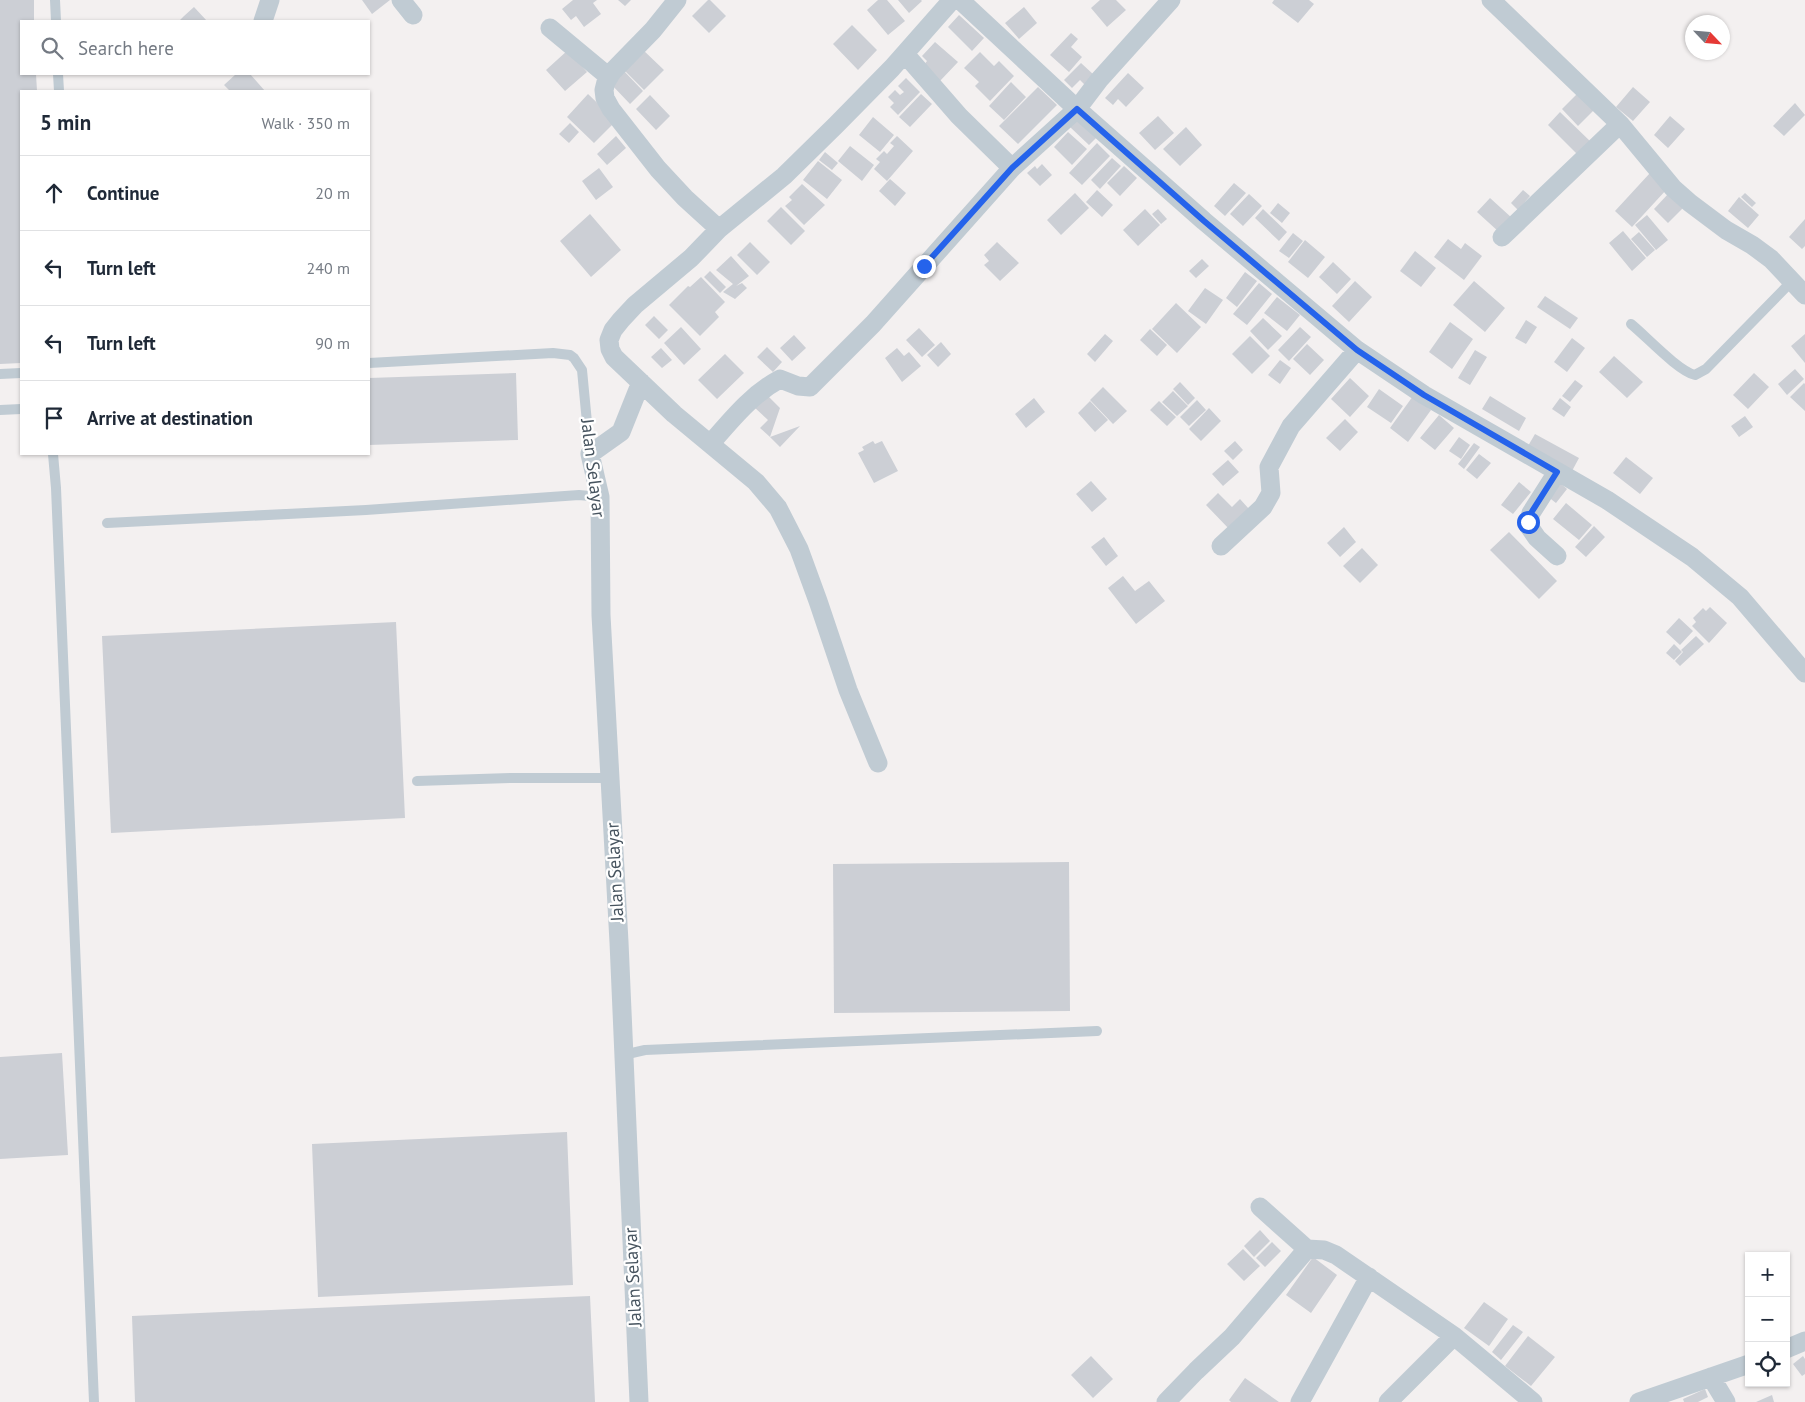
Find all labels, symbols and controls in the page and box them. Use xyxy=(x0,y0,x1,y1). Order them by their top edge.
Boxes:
north arrow xyxy=(1685,15,1730,60)
search box xyxy=(20,20,370,75)
icon: search xyxy=(38,34,66,62)
text: Search here xyxy=(78,36,174,60)
text: 5 min xyxy=(40,109,91,136)
text: Walk · 350 m xyxy=(261,113,350,133)
icon: ahead xyxy=(40,179,68,207)
text: Continue xyxy=(87,181,159,205)
text: 20 m xyxy=(315,183,350,203)
icon: left xyxy=(40,254,68,282)
route end xyxy=(913,255,936,278)
text: Turn left xyxy=(87,256,156,280)
text: 240 m xyxy=(307,258,350,278)
icon: left xyxy=(40,329,68,357)
text: Turn left xyxy=(87,331,156,355)
text: 90 m xyxy=(315,333,350,353)
icon: arrive xyxy=(40,404,68,432)
text: Arrive at destination xyxy=(87,406,253,430)
street label: Jalan Selayar xyxy=(576,416,611,519)
route start xyxy=(1517,511,1540,534)
street label: Jalan Selayar xyxy=(600,822,629,923)
street label: Jalan Selayar xyxy=(618,1227,647,1328)
map controls xyxy=(1745,1252,1790,1387)
button: + xyxy=(1745,1252,1790,1297)
button: − xyxy=(1745,1297,1790,1342)
button: locate xyxy=(1745,1342,1790,1387)

